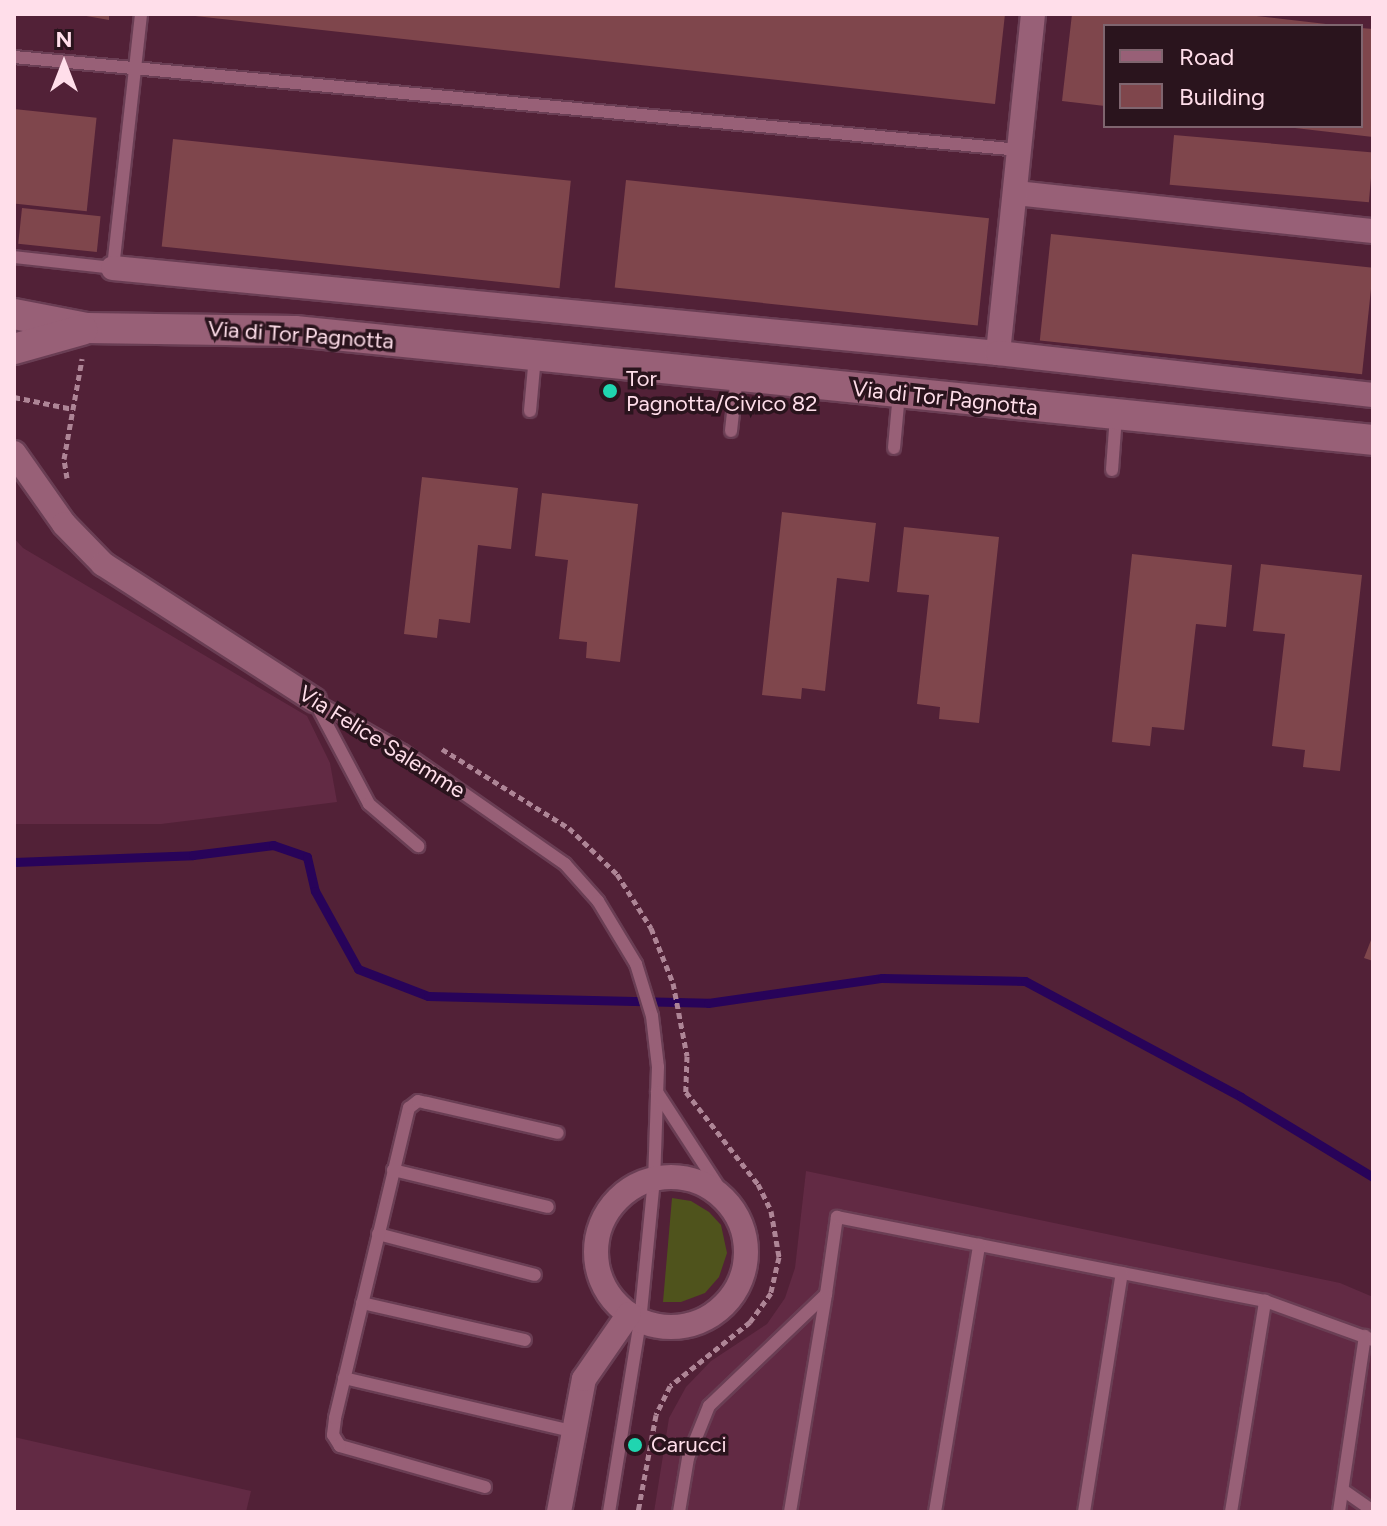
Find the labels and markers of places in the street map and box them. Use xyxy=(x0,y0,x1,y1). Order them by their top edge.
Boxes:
place label: Tor Pagnotta/Civico 82 xyxy=(626,365,817,416)
marker: Tor Pagnotta/Civico 82 xyxy=(601,382,619,400)
place label: Carucci xyxy=(651,1432,727,1458)
marker: Carucci xyxy=(626,1436,644,1454)

